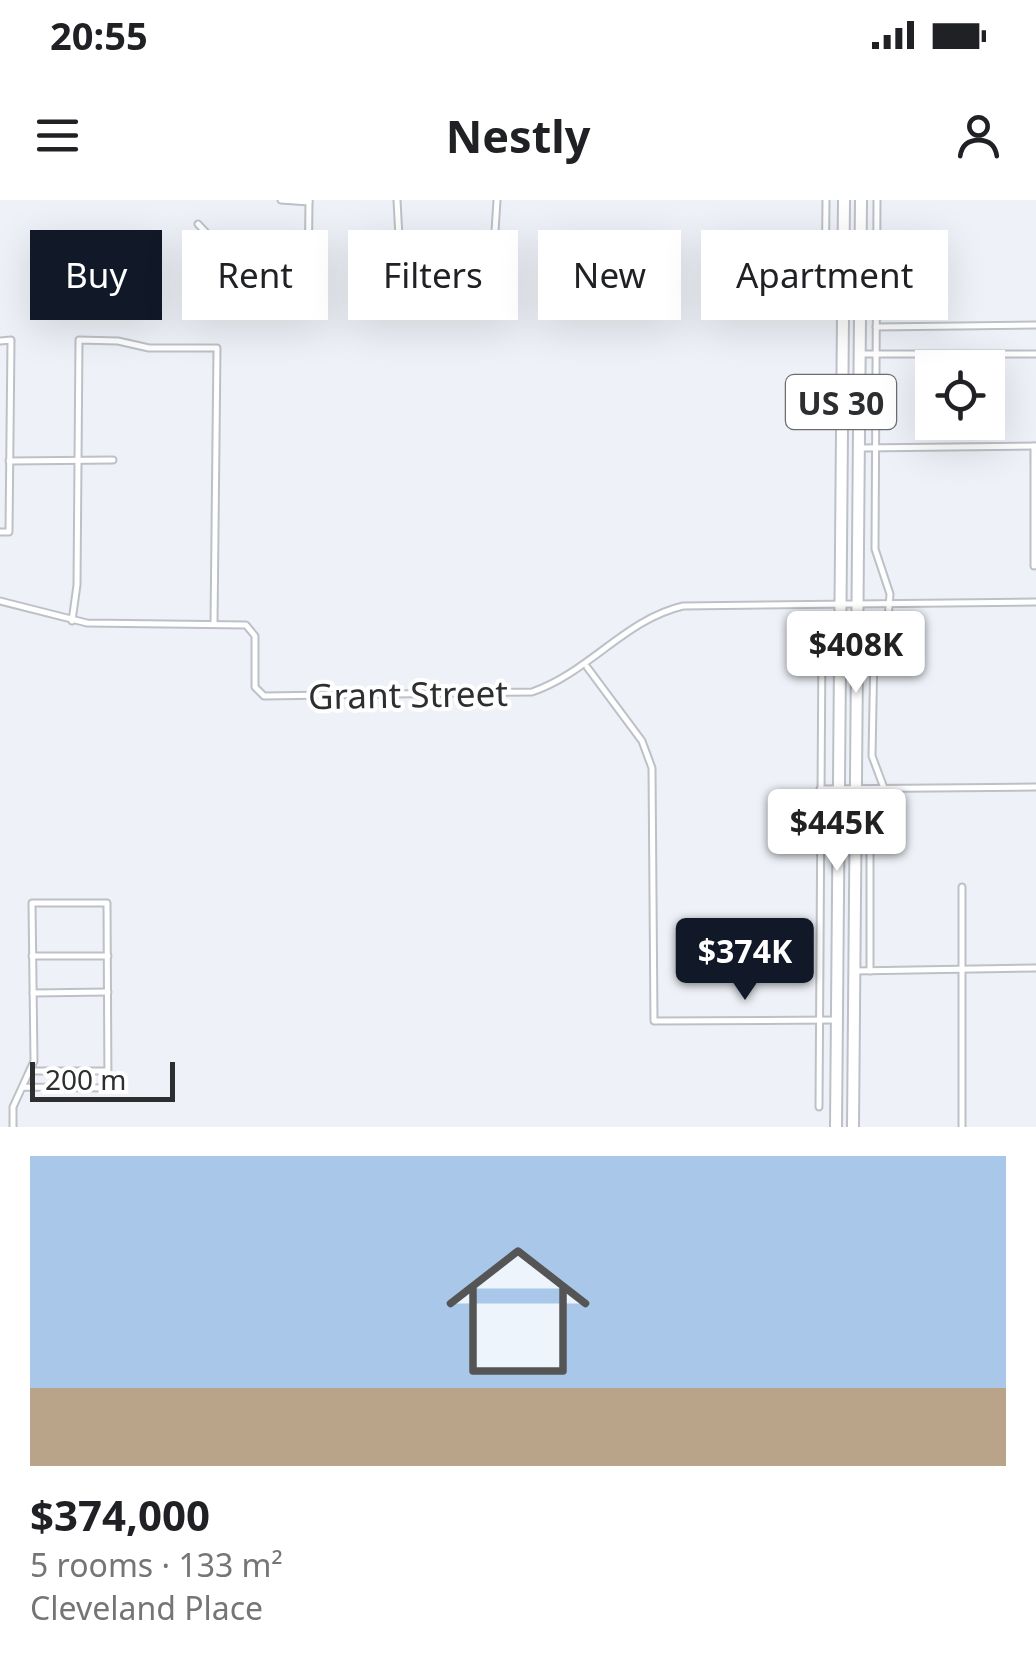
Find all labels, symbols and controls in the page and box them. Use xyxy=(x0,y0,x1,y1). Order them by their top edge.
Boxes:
text: 20:55 xyxy=(50,9,148,61)
text: Nestly xyxy=(446,105,590,166)
icon: menu xyxy=(30,108,85,163)
icon: person xyxy=(951,108,1006,163)
chip: Buy xyxy=(30,230,162,320)
chip: Rent xyxy=(182,230,328,320)
chip: Filters xyxy=(348,230,518,320)
chip: New xyxy=(538,230,681,320)
chip: Apartment xyxy=(701,230,948,320)
map controls xyxy=(915,350,1005,440)
button: locate xyxy=(915,350,1005,440)
road number: US 30 xyxy=(786,375,896,429)
pin: $408K xyxy=(786,611,926,696)
text: $408K xyxy=(809,622,903,665)
street label: Grant Street xyxy=(308,669,508,719)
pin: $445K xyxy=(767,789,907,874)
text: $445K xyxy=(790,800,884,843)
pin: $374K xyxy=(675,918,815,1003)
text: $374K xyxy=(698,929,792,972)
scale bar xyxy=(30,1057,175,1101)
text: 200 m xyxy=(45,1060,127,1098)
icon: home xyxy=(428,1221,608,1401)
text: $374,000 xyxy=(30,1486,210,1543)
text: 5 rooms · 133 m² xyxy=(30,1543,283,1586)
text: Cleveland Place xyxy=(30,1586,263,1629)

